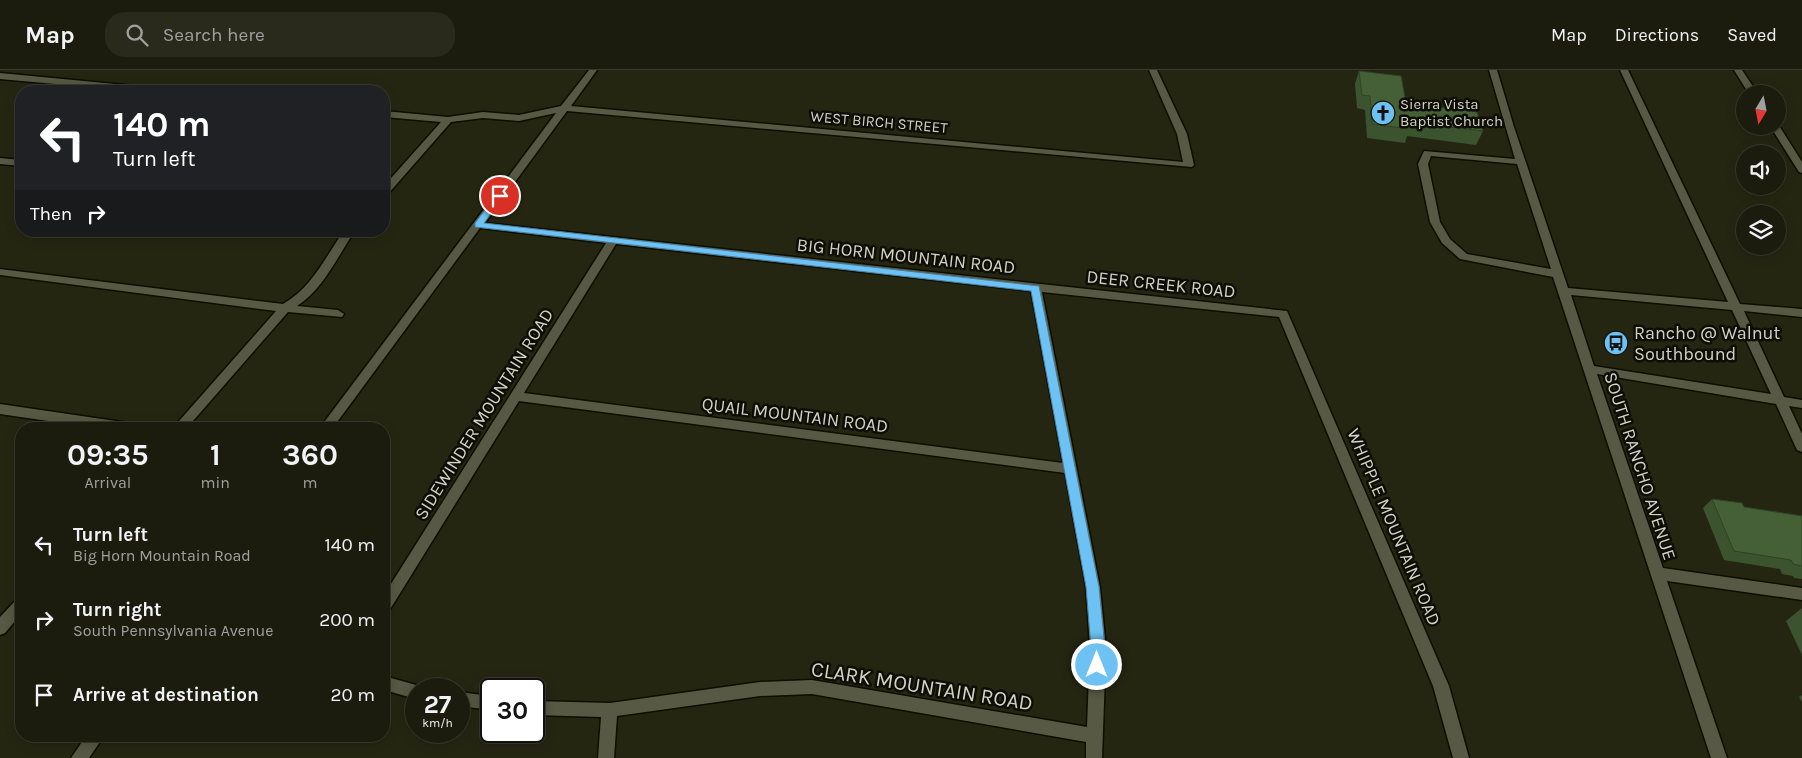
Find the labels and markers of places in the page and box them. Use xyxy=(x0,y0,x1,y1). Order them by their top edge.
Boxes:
place label: Sierra Vista Baptist Church xyxy=(1400,95,1503,130)
church icon: Sierra Vista Baptist Church xyxy=(1370,100,1396,126)
pin xyxy=(479,175,521,217)
place label: Rancho @ Walnut Southbound xyxy=(1634,322,1780,365)
bus stop icon: Rancho @ Walnut Southbound xyxy=(1603,330,1629,356)

